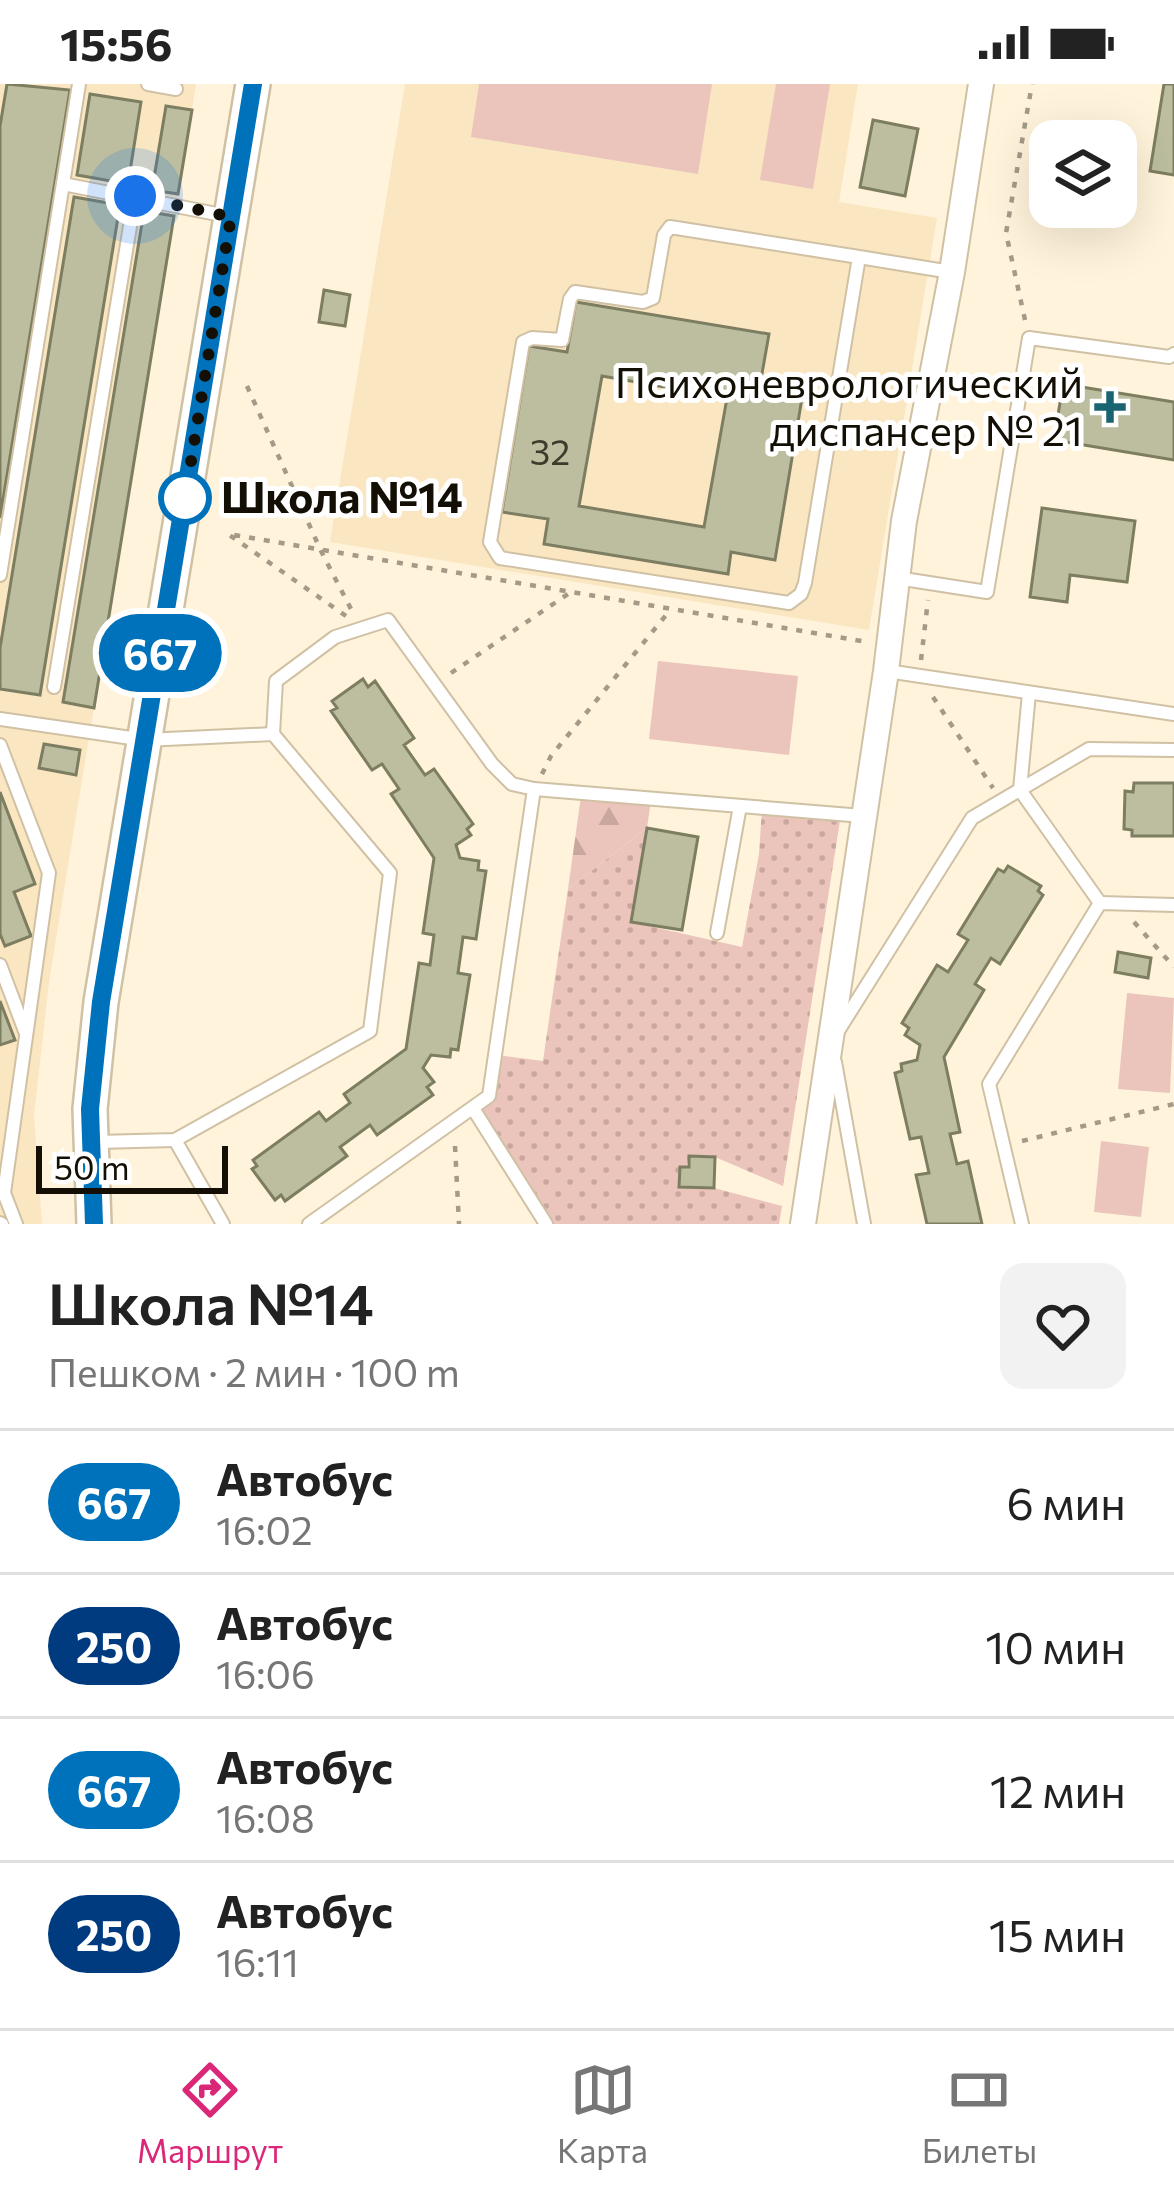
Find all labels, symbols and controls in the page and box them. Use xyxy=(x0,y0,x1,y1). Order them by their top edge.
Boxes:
text: 15:56 xyxy=(60,15,173,70)
map controls xyxy=(1029,120,1137,228)
button: layers xyxy=(1029,120,1137,228)
your location xyxy=(105,166,165,226)
place label: Психоневрологический диспансер № 21 xyxy=(615,355,1083,455)
marker: Психоневрологический диспансер № 21 xyxy=(1094,391,1126,423)
house number: 32 xyxy=(530,428,570,472)
place label: Школа №14 xyxy=(221,470,463,522)
marker: Школа №14 xyxy=(160,473,210,523)
line badge: 667 xyxy=(91,614,229,692)
text: 667 xyxy=(123,627,197,679)
scale bar xyxy=(36,1140,228,1193)
text: 50 m xyxy=(54,1146,130,1187)
button: heart xyxy=(1000,1263,1126,1389)
text: Школа №14 xyxy=(48,1267,374,1337)
text: Пешком · 2 мин · 100 m xyxy=(48,1347,460,1395)
text: Автобус xyxy=(216,1450,393,1505)
text: 6 мин xyxy=(1007,1474,1126,1529)
text: 667 xyxy=(77,1476,151,1528)
text: 16:02 xyxy=(216,1505,313,1553)
text: Автобус xyxy=(216,1594,393,1649)
text: 10 мин xyxy=(985,1618,1126,1673)
text: 250 xyxy=(76,1620,152,1672)
text: 16:06 xyxy=(216,1649,315,1697)
text: Автобус xyxy=(216,1738,393,1793)
text: 12 мин xyxy=(990,1762,1126,1817)
text: 667 xyxy=(77,1764,151,1816)
text: 16:08 xyxy=(216,1793,315,1841)
text: Автобус xyxy=(216,1882,393,1937)
text: 15 мин xyxy=(989,1906,1126,1961)
text: 250 xyxy=(76,1908,152,1960)
text: 16:11 xyxy=(216,1937,299,1985)
tab: Маршрут xyxy=(137,2057,283,2170)
tab: Карта xyxy=(557,2057,648,2170)
tab: Билеты xyxy=(922,2057,1037,2170)

